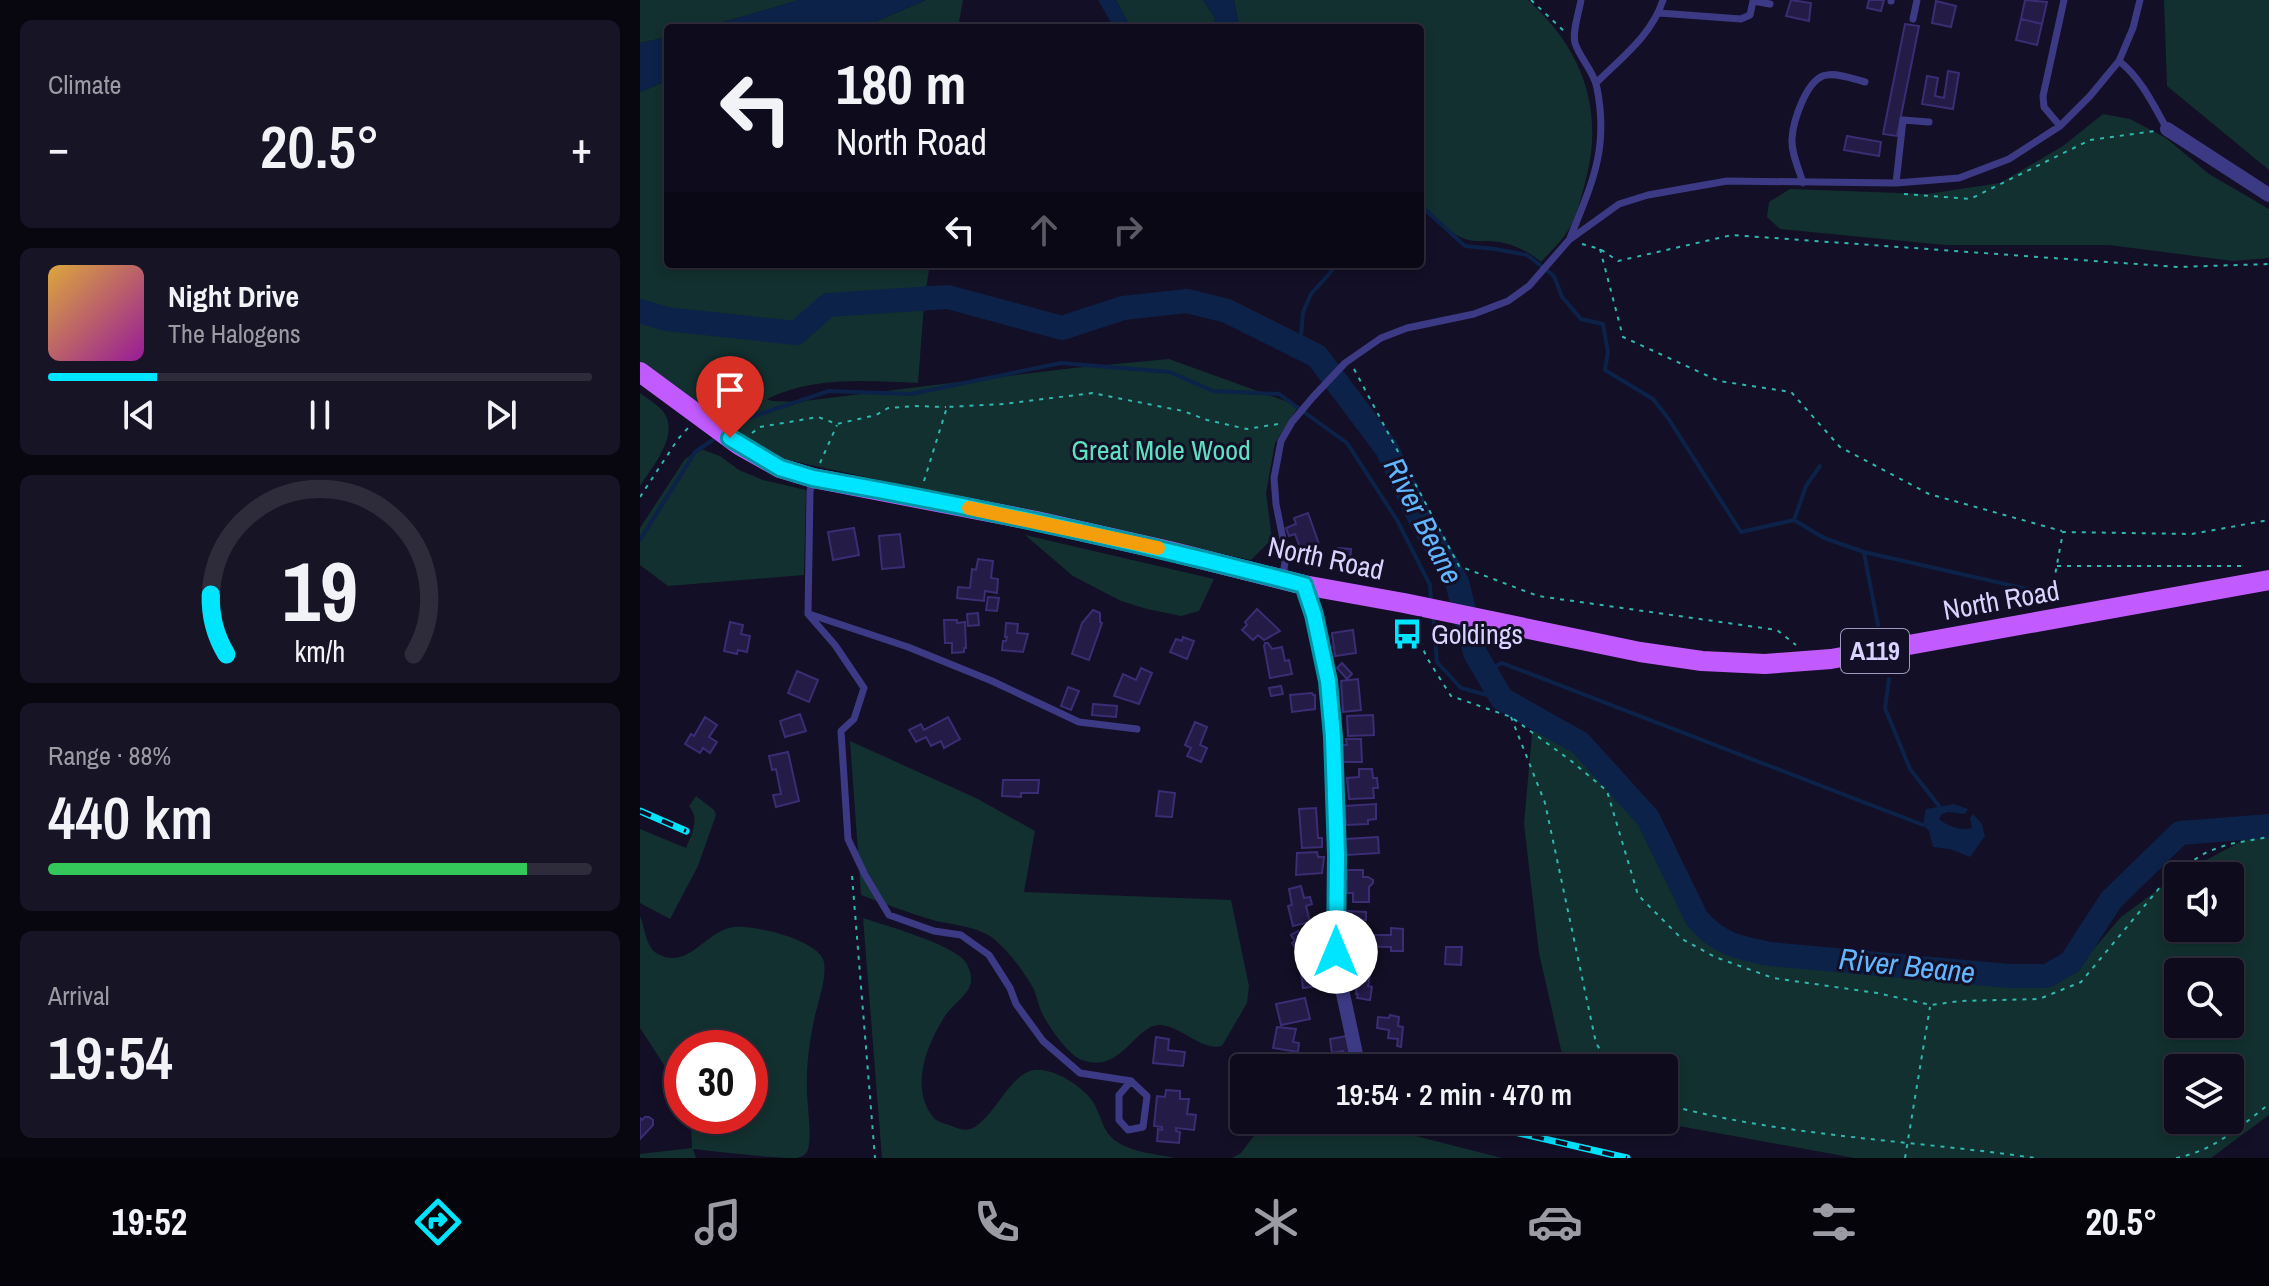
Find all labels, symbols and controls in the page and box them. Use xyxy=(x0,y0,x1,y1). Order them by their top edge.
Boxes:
text: 180 m xyxy=(836,46,966,121)
icon: left xyxy=(704,56,808,160)
text: Climate xyxy=(48,67,121,102)
text: 20.5° xyxy=(260,106,380,187)
text: − xyxy=(48,117,69,177)
text: + xyxy=(571,117,592,177)
text: North Road xyxy=(836,118,987,166)
icon: left xyxy=(938,208,982,252)
icon: ahead xyxy=(1022,208,1066,252)
icon: right xyxy=(1106,208,1150,252)
text: Night Drive xyxy=(168,276,299,316)
text: The Halogens xyxy=(168,316,301,351)
pin xyxy=(696,356,764,438)
icon: arrive xyxy=(708,368,752,412)
icon: previous xyxy=(117,393,161,437)
icon: pause xyxy=(298,393,342,437)
icon: next xyxy=(479,393,523,437)
park label: Great Mole Wood xyxy=(1071,431,1251,469)
water label: River Beane xyxy=(1375,451,1473,591)
street label: North Road xyxy=(1265,527,1387,589)
text: 19 xyxy=(282,535,358,647)
street label: North Road xyxy=(1940,571,2062,629)
place label: Goldings xyxy=(1431,615,1523,653)
bus stop icon: Goldings xyxy=(1390,617,1424,651)
road number: A119 xyxy=(1841,629,1909,673)
text: km/h xyxy=(295,632,345,671)
text: Range · 88% xyxy=(48,738,171,773)
text: 440 km xyxy=(48,777,213,858)
map controls xyxy=(2164,862,2244,1134)
button: sound xyxy=(2164,862,2244,942)
position arrow xyxy=(1294,910,1378,994)
water label: River Beane xyxy=(1837,938,1977,992)
button: search xyxy=(2164,958,2244,1038)
text: Arrival xyxy=(48,978,110,1013)
text: 19:54 xyxy=(48,1017,173,1098)
speed limit sign: 30 xyxy=(664,1030,768,1134)
button: layers xyxy=(2164,1054,2244,1134)
text: 19:54 · 2 min · 470 m xyxy=(1336,1074,1572,1114)
icon: directions xyxy=(410,1194,466,1250)
icon: music xyxy=(690,1194,746,1250)
icon: phone xyxy=(969,1194,1025,1250)
icon: climate xyxy=(1248,1194,1304,1250)
icon: car xyxy=(1527,1194,1583,1250)
icon: filters xyxy=(1806,1194,1862,1250)
text: 19:52 xyxy=(112,1198,187,1246)
text: 20.5° xyxy=(2086,1198,2157,1246)

